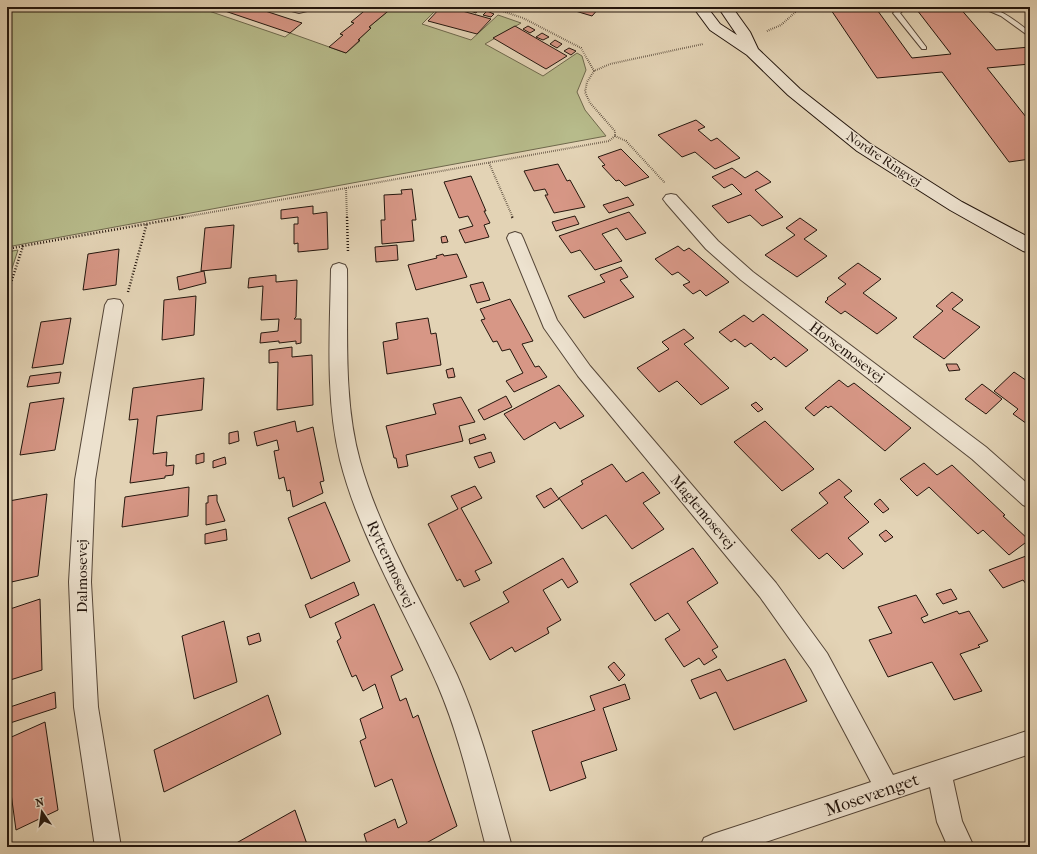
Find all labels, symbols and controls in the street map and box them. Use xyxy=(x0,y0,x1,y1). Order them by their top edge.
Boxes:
street label: Nordre Ringvej xyxy=(844,128,924,190)
street label: Horsemosevej xyxy=(806,318,888,386)
street label: Maglemosevej xyxy=(667,471,739,553)
street label: Ryttermosevej xyxy=(363,518,419,610)
street label: Dalmosevej xyxy=(73,539,91,613)
street label: Mosevænget xyxy=(822,769,922,821)
north arrow xyxy=(22,792,62,832)
text: N xyxy=(34,795,46,810)

